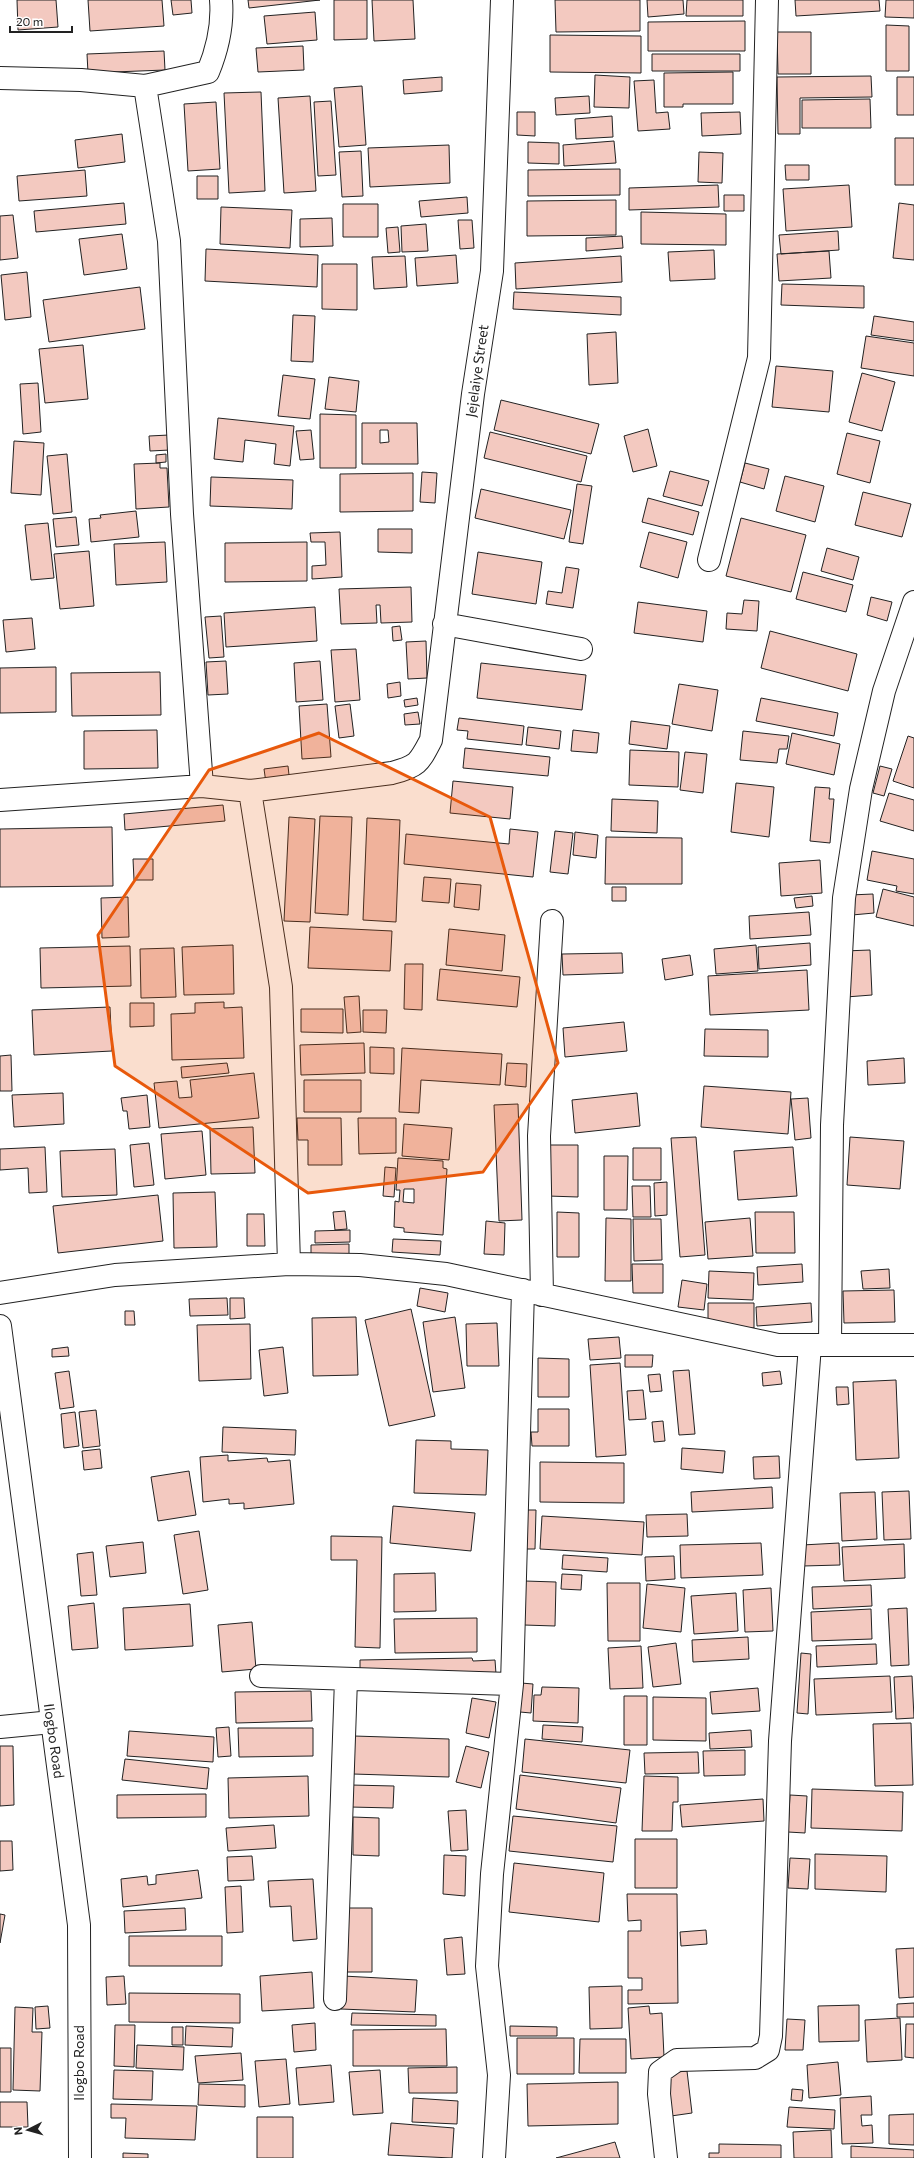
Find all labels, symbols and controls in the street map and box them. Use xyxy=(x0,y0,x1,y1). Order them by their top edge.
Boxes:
scale bar xyxy=(10,8,72,34)
text: 20 m xyxy=(16,14,43,28)
street label: Jejelaiye Street xyxy=(462,323,491,418)
street label: Ilogbo Road xyxy=(41,1702,68,1779)
street label: Ilogbo Road xyxy=(70,2025,87,2101)
north arrow xyxy=(8,2110,48,2150)
text: N xyxy=(11,2126,24,2136)

